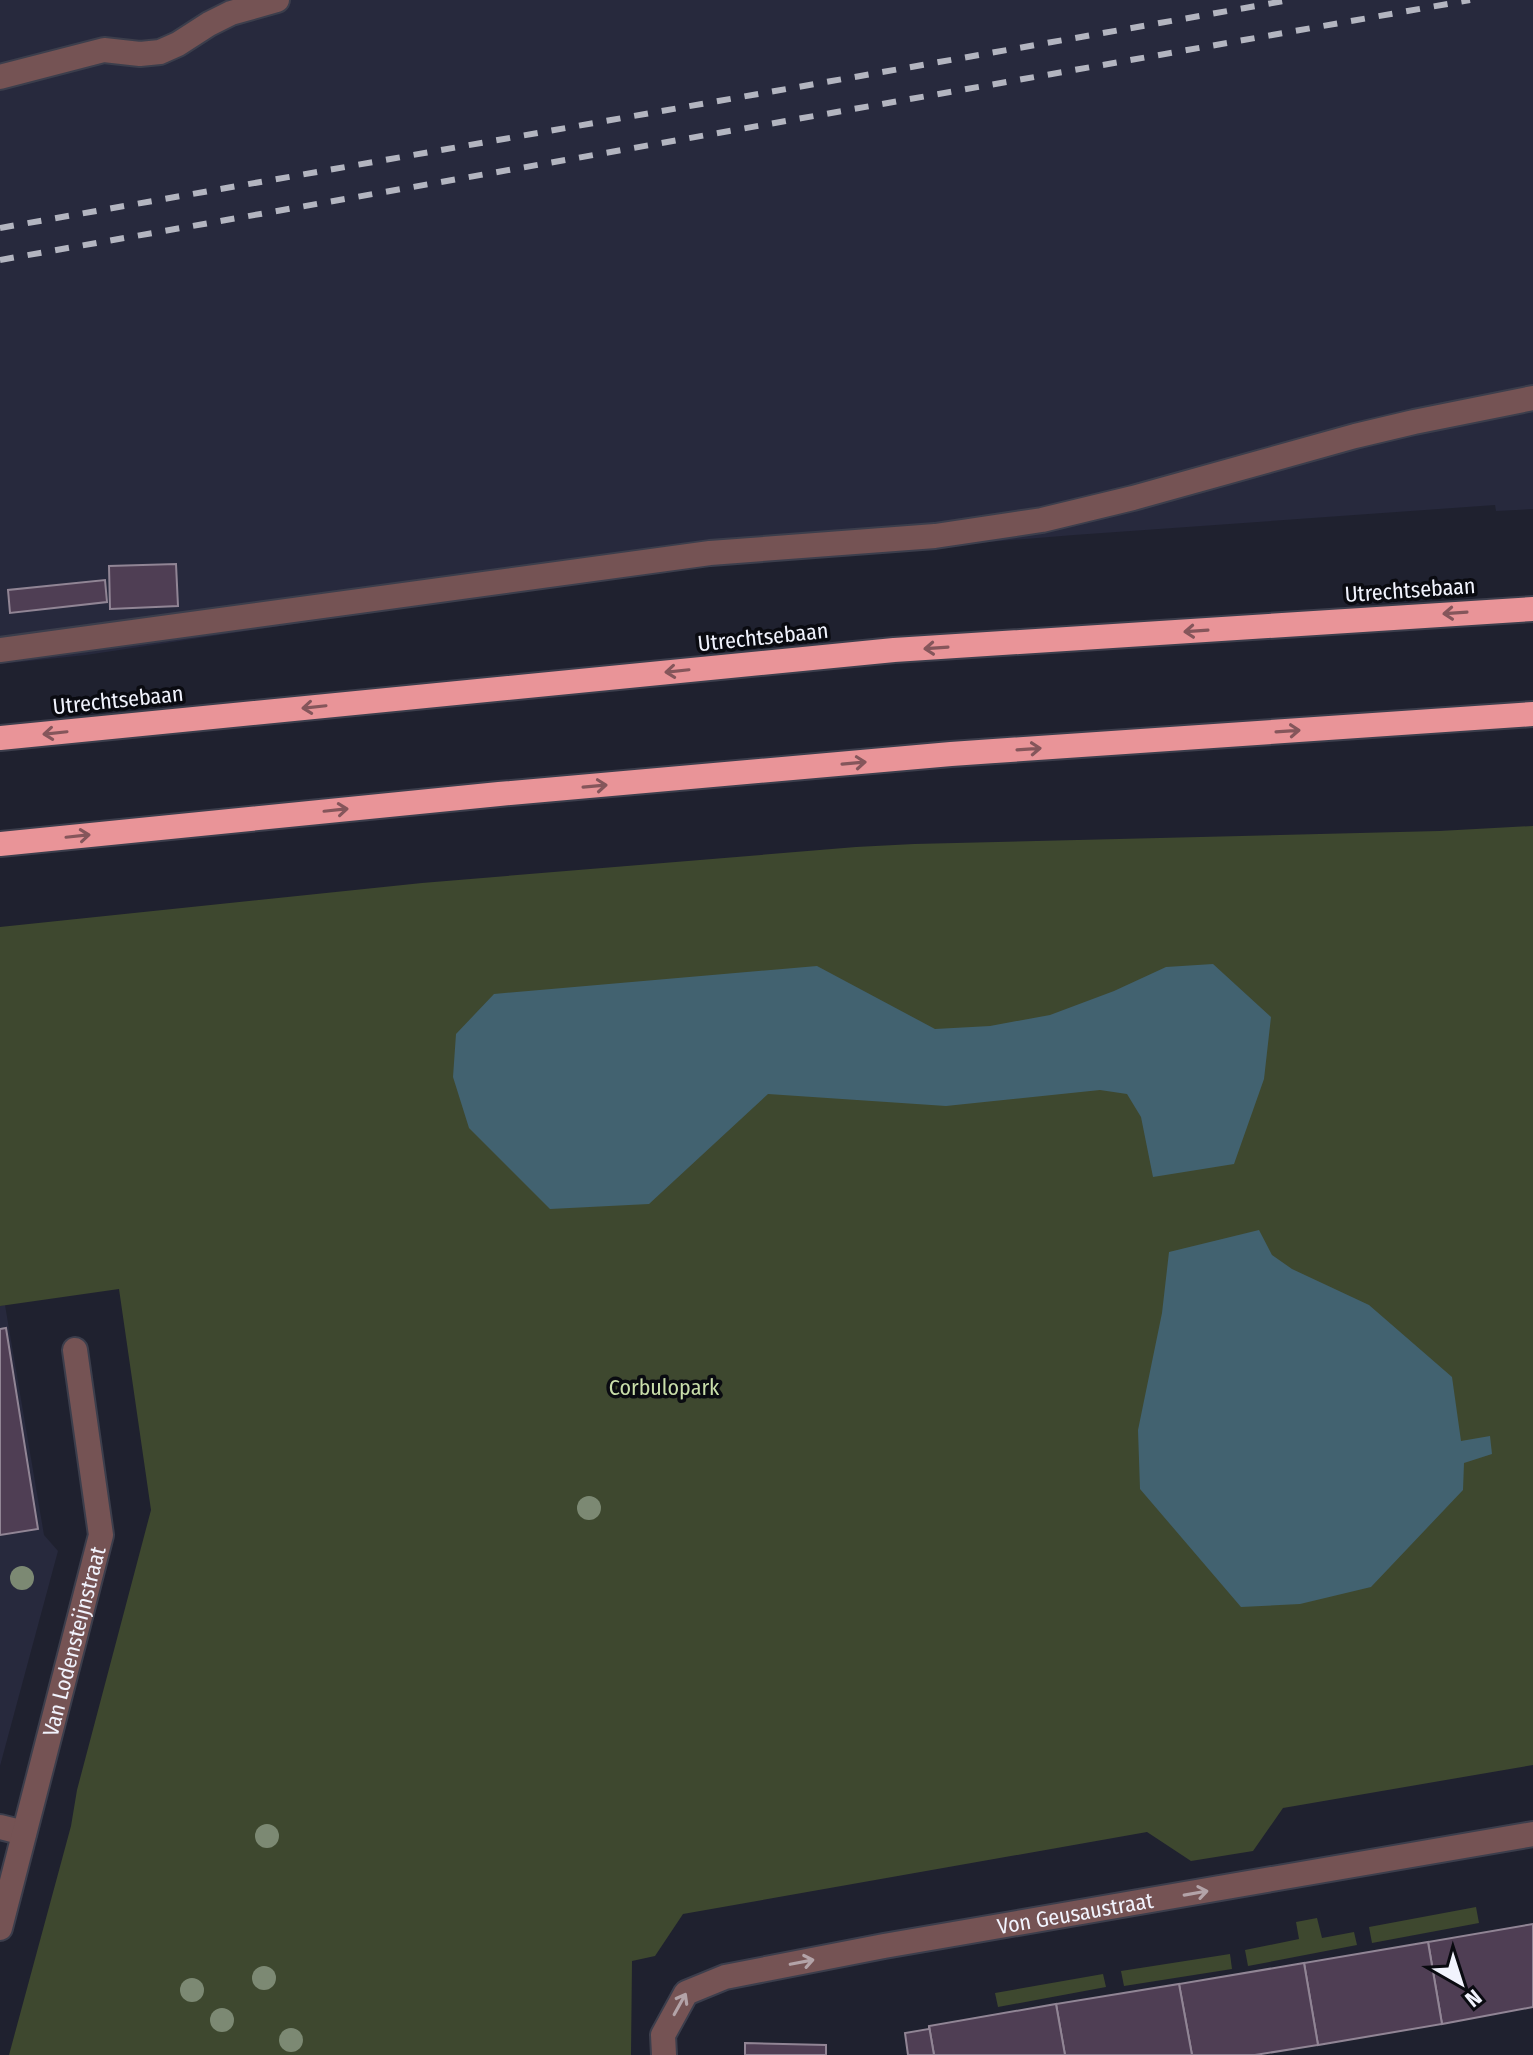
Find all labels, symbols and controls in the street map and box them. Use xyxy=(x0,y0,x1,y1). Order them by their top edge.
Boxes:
street label: Utrechtsebaan xyxy=(1344,572,1476,608)
one-way arrow xyxy=(1442,606,1469,621)
street label: Utrechtsebaan xyxy=(696,617,830,657)
one-way arrow xyxy=(1183,624,1210,639)
one-way arrow xyxy=(923,641,950,656)
one-way arrow xyxy=(664,664,691,679)
street label: Utrechtsebaan xyxy=(51,680,185,720)
one-way arrow xyxy=(301,699,328,714)
one-way arrow xyxy=(1274,723,1301,738)
one-way arrow xyxy=(42,725,69,740)
one-way arrow xyxy=(1015,741,1042,756)
one-way arrow xyxy=(840,755,867,770)
one-way arrow xyxy=(581,778,608,793)
one-way arrow xyxy=(322,802,349,817)
one-way arrow xyxy=(64,828,90,843)
park label: Corbulopark xyxy=(609,1374,720,1401)
street label: Van Lodensteijnstraat xyxy=(36,1543,111,1739)
one-way arrow xyxy=(1182,1885,1208,1900)
street label: Von Geusaustraat xyxy=(995,1886,1156,1940)
north arrow xyxy=(1421,1943,1501,2023)
one-way arrow xyxy=(788,1954,814,1969)
text: N xyxy=(1460,1984,1487,2013)
one-way arrow xyxy=(672,1993,688,2016)

